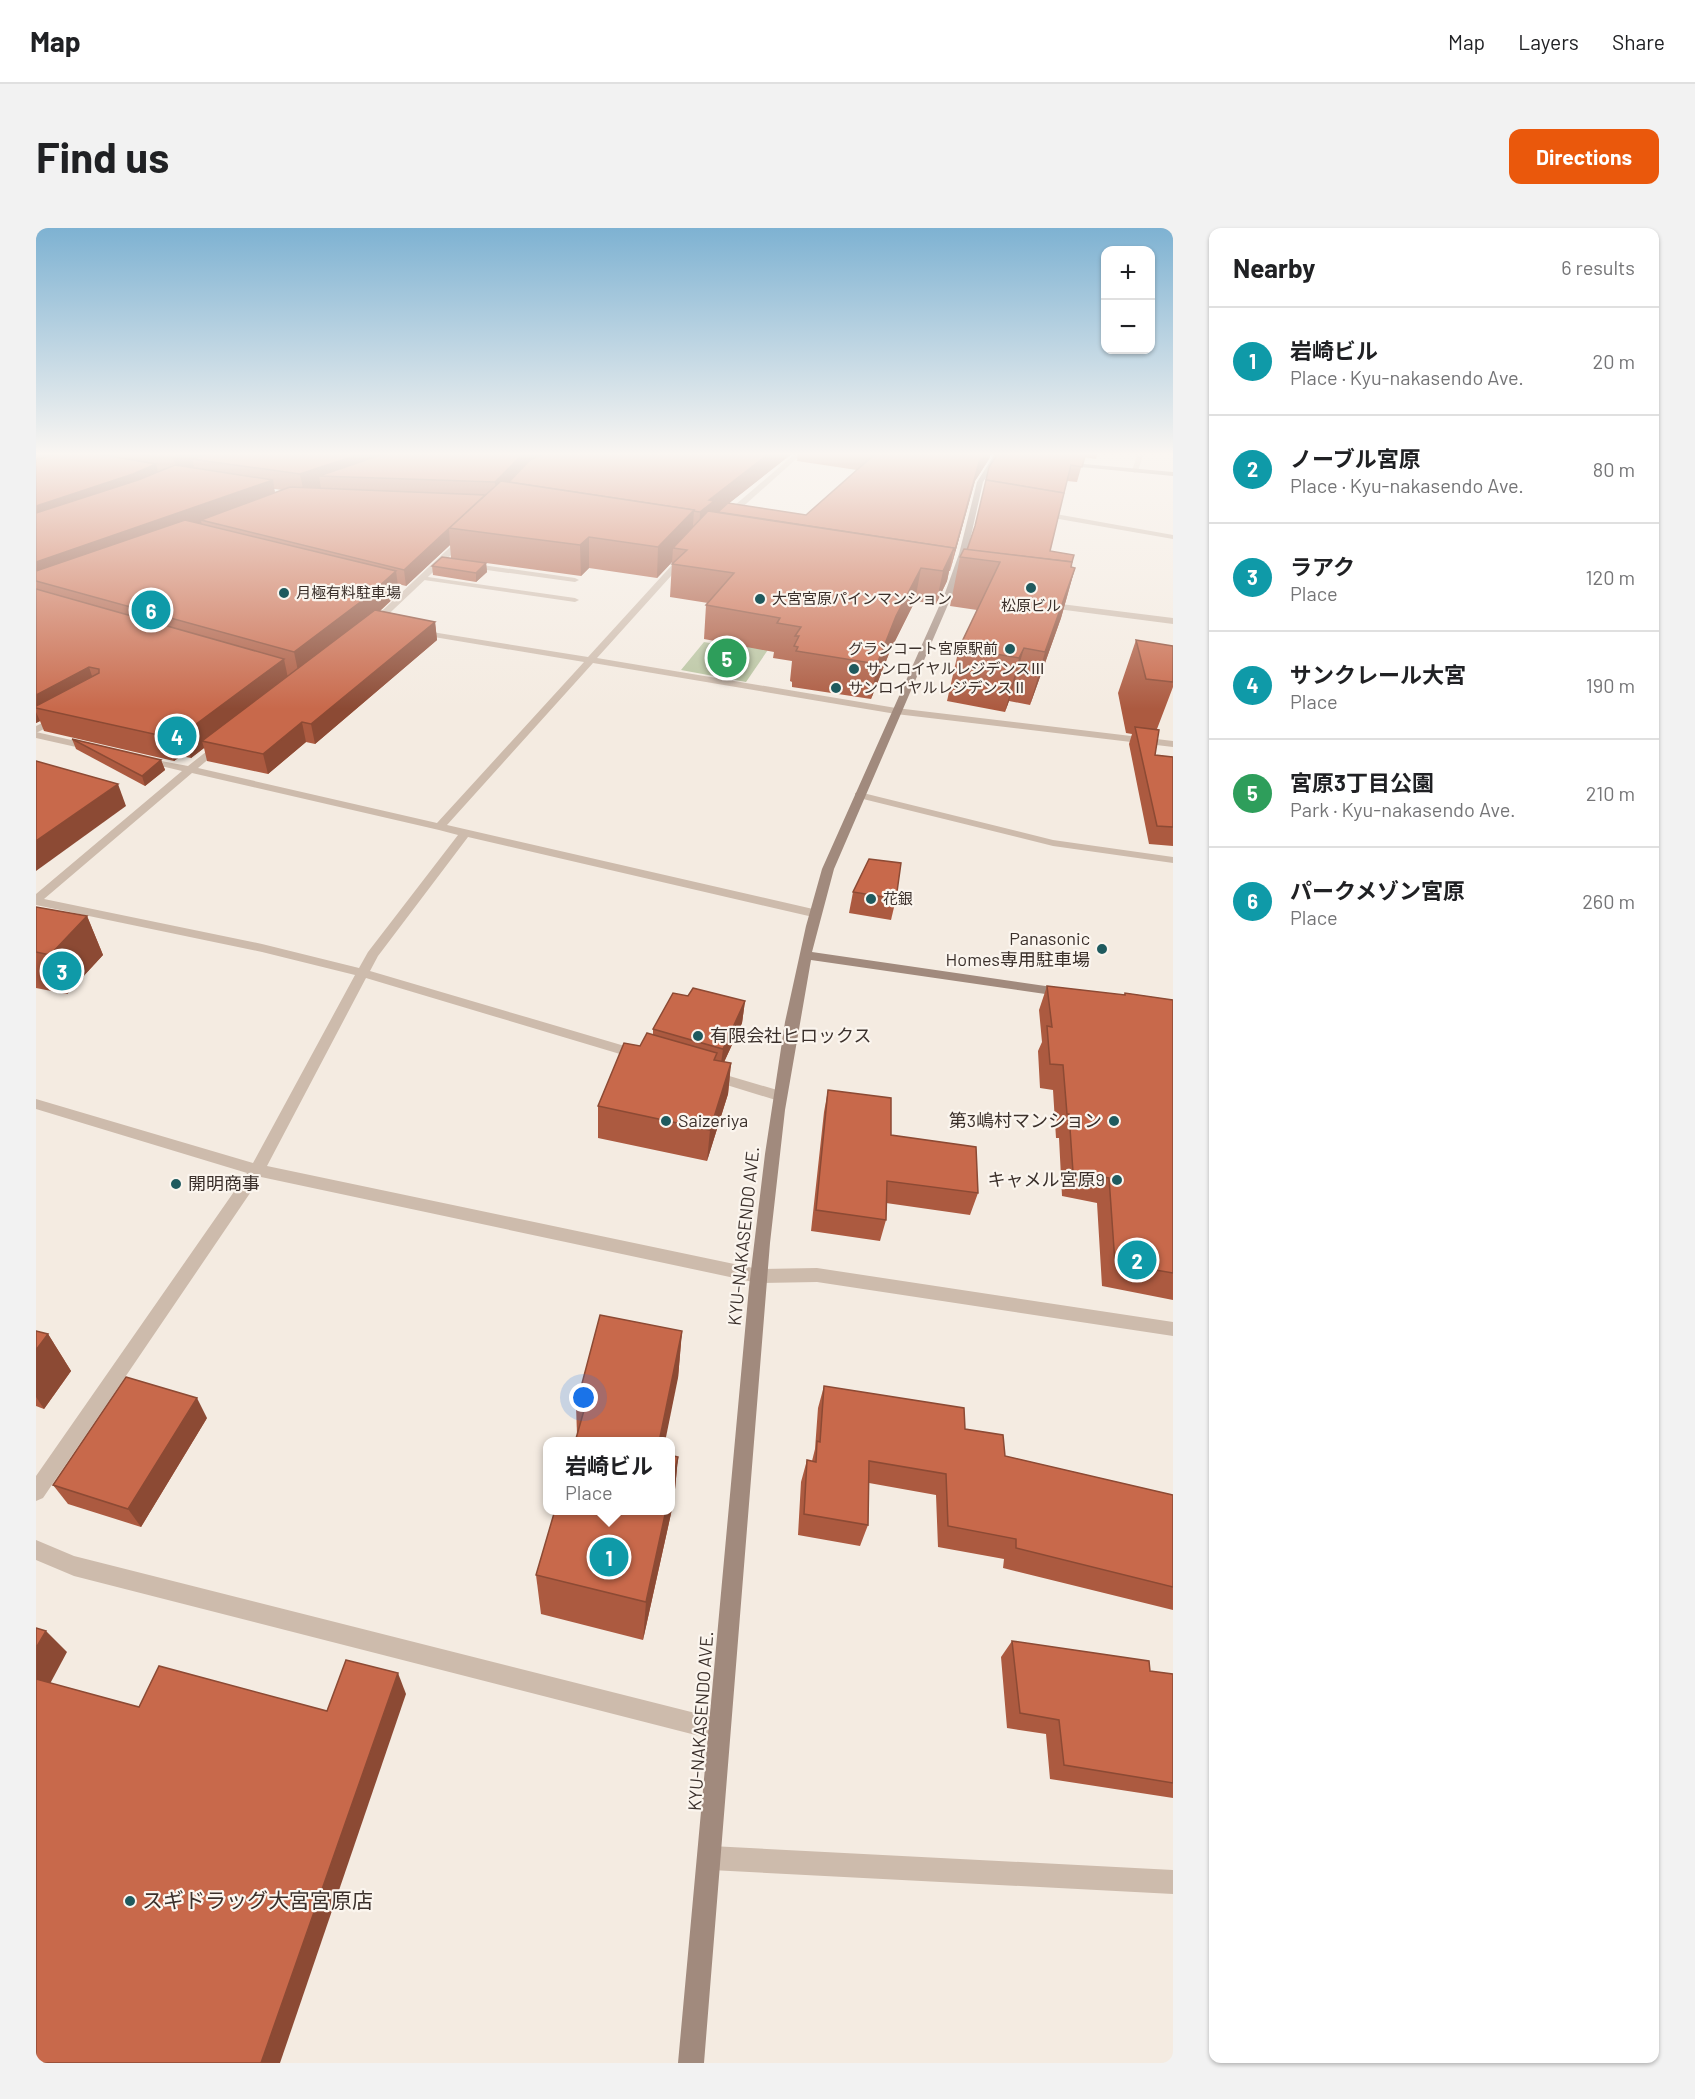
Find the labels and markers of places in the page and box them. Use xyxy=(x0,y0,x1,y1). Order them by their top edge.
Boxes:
marker: 松原ビル xyxy=(1024,581,1038,595)
place label: 月極有料駐車場 xyxy=(296,583,401,601)
marker: 月極有料駐車場 xyxy=(277,586,291,600)
pin: 6 xyxy=(132,588,170,632)
place label: 大宮宮原パインマンション xyxy=(772,589,952,607)
marker: 大宮宮原パインマンション xyxy=(753,592,767,606)
place label: 松原ビル xyxy=(1001,596,1061,614)
pin: 5 xyxy=(708,636,746,680)
place label: グランコート宮原駅前 xyxy=(848,639,998,657)
marker: グランコート宮原駅前 xyxy=(1003,642,1017,656)
place label: サンロイヤルレジデンスⅢ xyxy=(866,659,1045,677)
marker: サンロイヤルレジデンスⅢ xyxy=(847,662,861,676)
place label: サンロイヤルレジデンスⅡ xyxy=(848,678,1027,696)
marker: サンロイヤルレジデンスⅡ xyxy=(829,681,843,695)
pin: 4 xyxy=(158,714,196,758)
place label: 花銀 xyxy=(883,889,913,907)
marker: 花銀 xyxy=(864,892,878,906)
place label: Panasonic Homes専用駐車場 xyxy=(946,927,1090,970)
marker: Panasonic Homes専用駐車場 xyxy=(1095,942,1109,956)
pin: 3 xyxy=(42,948,82,994)
place label: 有限会社ヒロックス xyxy=(710,1024,871,1046)
marker: 有限会社ヒロックス xyxy=(691,1029,705,1043)
place label: Saizeriya xyxy=(678,1109,748,1131)
place label: 第3嶋村マンション xyxy=(949,1109,1102,1131)
marker: Saizeriya xyxy=(659,1114,673,1128)
marker: 第3嶋村マンション xyxy=(1107,1114,1121,1128)
place label: キャメル宮原9 xyxy=(988,1168,1105,1190)
place label: 開明商事 xyxy=(188,1172,260,1194)
marker: キャメル宮原9 xyxy=(1110,1173,1124,1187)
marker: 開明商事 xyxy=(169,1177,183,1191)
pin: 2 xyxy=(1118,1238,1156,1282)
pin: 1 xyxy=(590,1534,628,1580)
place label: スギドラッグ大宮宮原店 xyxy=(142,1887,373,1912)
marker: スギドラッグ大宮宮原店 xyxy=(123,1894,137,1908)

